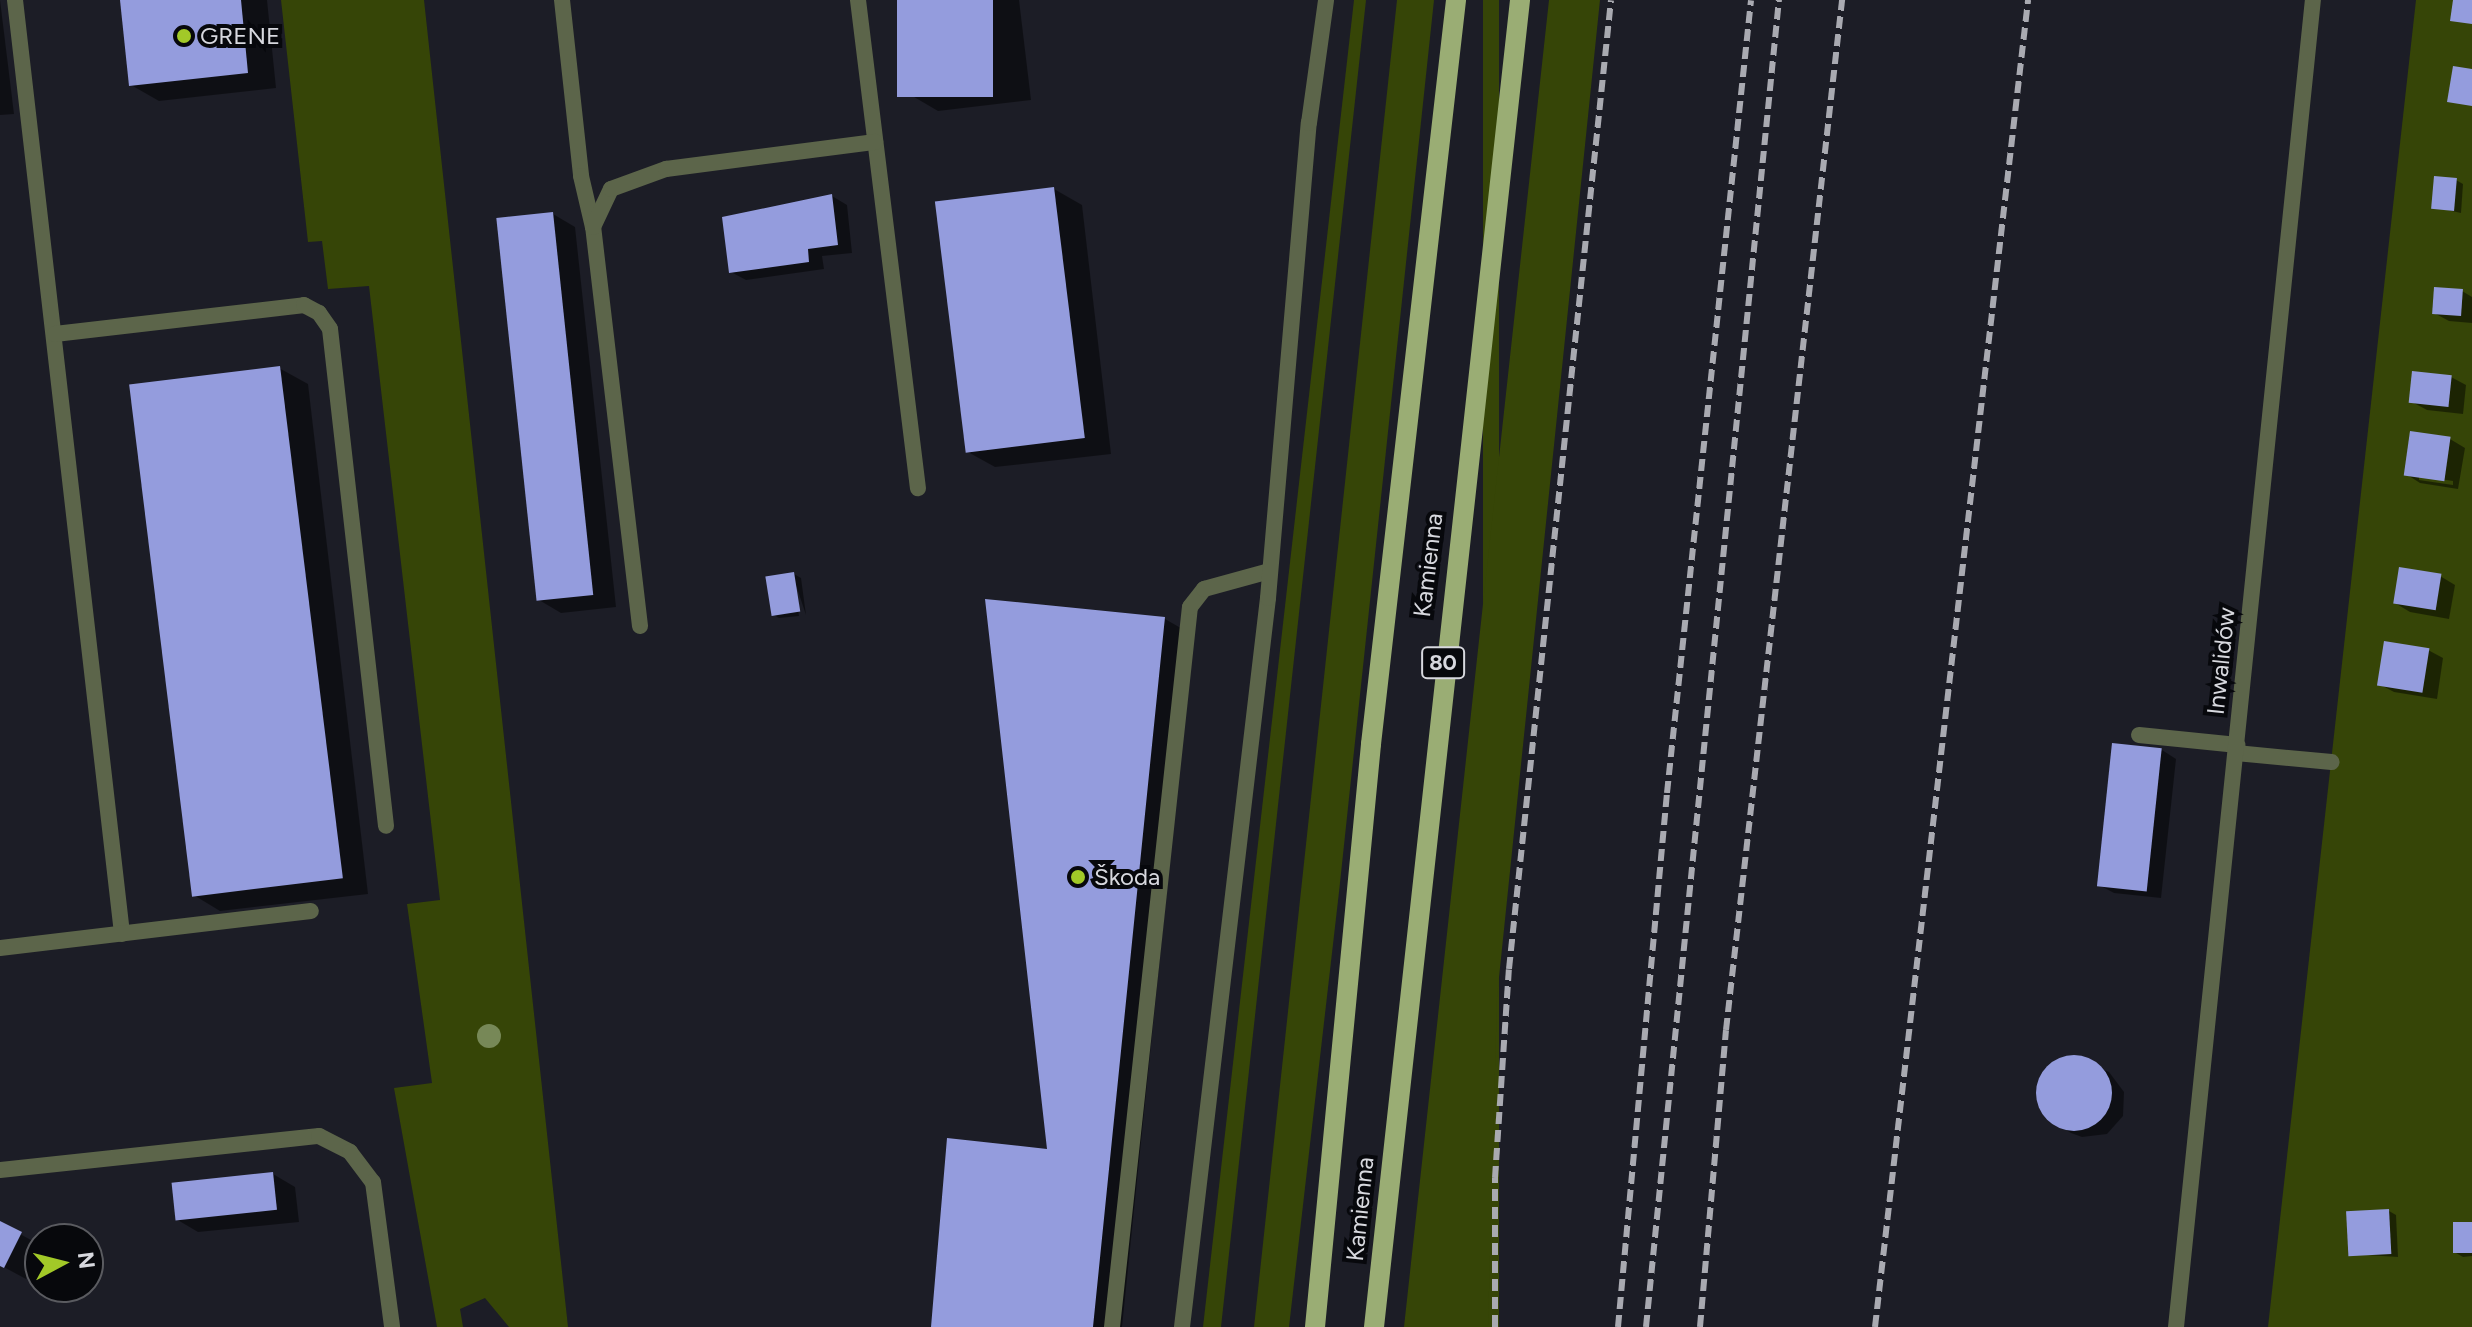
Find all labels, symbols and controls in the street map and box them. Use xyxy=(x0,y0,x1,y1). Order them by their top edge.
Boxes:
place label: GRENE xyxy=(200,22,280,50)
marker: GRENE xyxy=(175,27,193,45)
street label: Kamienna xyxy=(1407,511,1449,619)
street label: Inwalidów xyxy=(2201,606,2241,716)
road number: 80 xyxy=(1421,645,1465,681)
place label: Škoda xyxy=(1094,863,1160,891)
marker: Škoda xyxy=(1069,868,1087,886)
street label: Kamienna xyxy=(1340,1155,1380,1263)
north arrow xyxy=(24,1223,104,1303)
text: N xyxy=(72,1250,101,1270)

